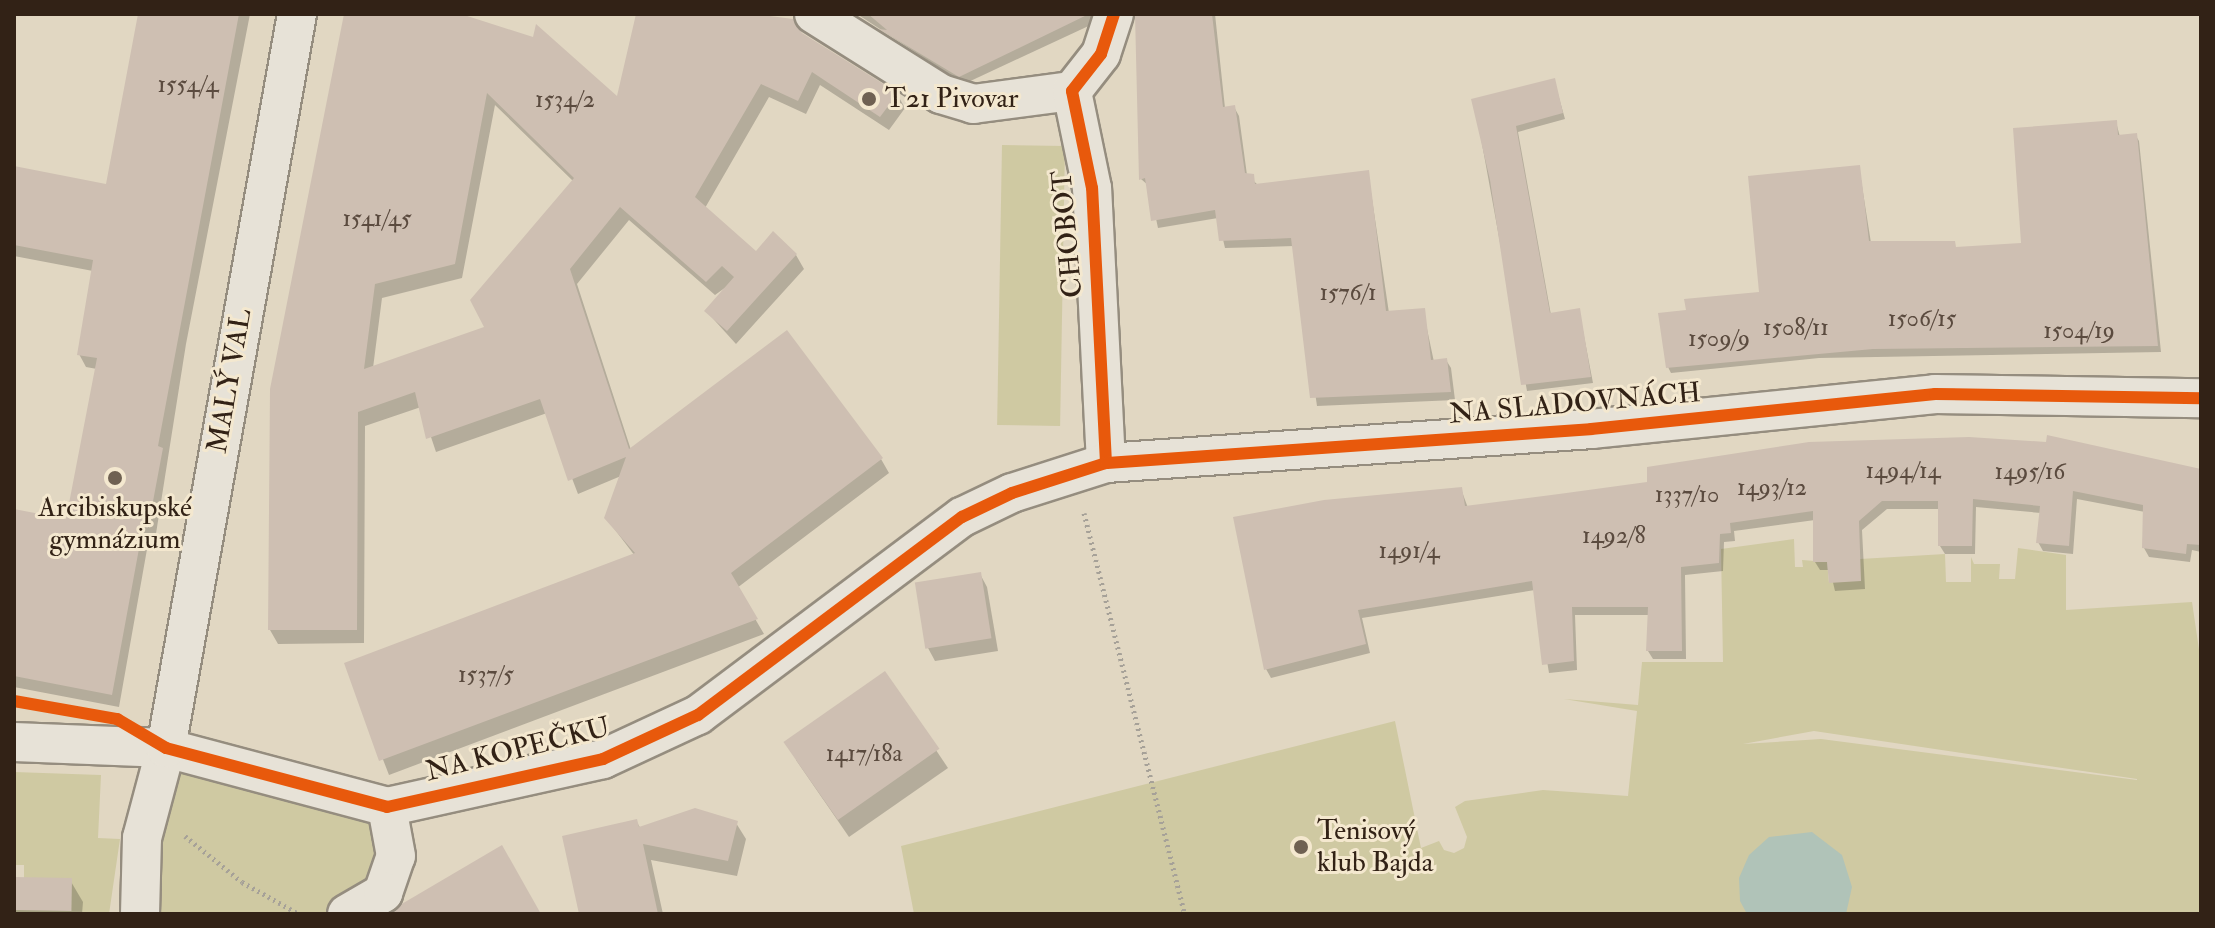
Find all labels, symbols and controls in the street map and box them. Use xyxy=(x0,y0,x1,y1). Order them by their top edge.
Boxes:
house number: 1554/4 xyxy=(158,71,218,99)
place label: T21 Pivovar xyxy=(885,82,1018,116)
house number: 1534/2 xyxy=(535,86,595,114)
marker: T21 Pivovar xyxy=(860,90,878,108)
street label: CHOBOT xyxy=(1046,169,1090,299)
house number: 1541/45 xyxy=(342,205,412,233)
house number: 1576/1 xyxy=(1320,279,1376,307)
house number: 1506/15 xyxy=(1888,305,1956,333)
street label: MALÝ VAL xyxy=(201,306,259,456)
house number: 1508/11 xyxy=(1763,314,1829,342)
house number: 1504/19 xyxy=(2043,317,2115,345)
house number: 1509/9 xyxy=(1688,325,1750,353)
street label: NA SLADOVNÁCH xyxy=(1448,376,1702,432)
house number: 1494/14 xyxy=(1866,457,1940,485)
house number: 1495/16 xyxy=(1995,458,2065,486)
marker: Arcibiskupské gymnázium xyxy=(106,469,124,487)
house number: 1493/12 xyxy=(1737,474,1807,502)
house number: 1337/10 xyxy=(1655,481,1719,509)
place label: Arcibiskupské gymnázium xyxy=(38,491,192,557)
house number: 1492/8 xyxy=(1582,522,1646,550)
house number: 1491/4 xyxy=(1379,537,1439,565)
house number: 1537/5 xyxy=(458,661,514,689)
street label: NA KOPEČKU xyxy=(422,711,614,789)
house number: 1417/18a xyxy=(826,740,902,768)
place label: Tenisový klub Bajda xyxy=(1317,814,1433,880)
marker: Tenisový klub Bajda xyxy=(1292,838,1310,856)

